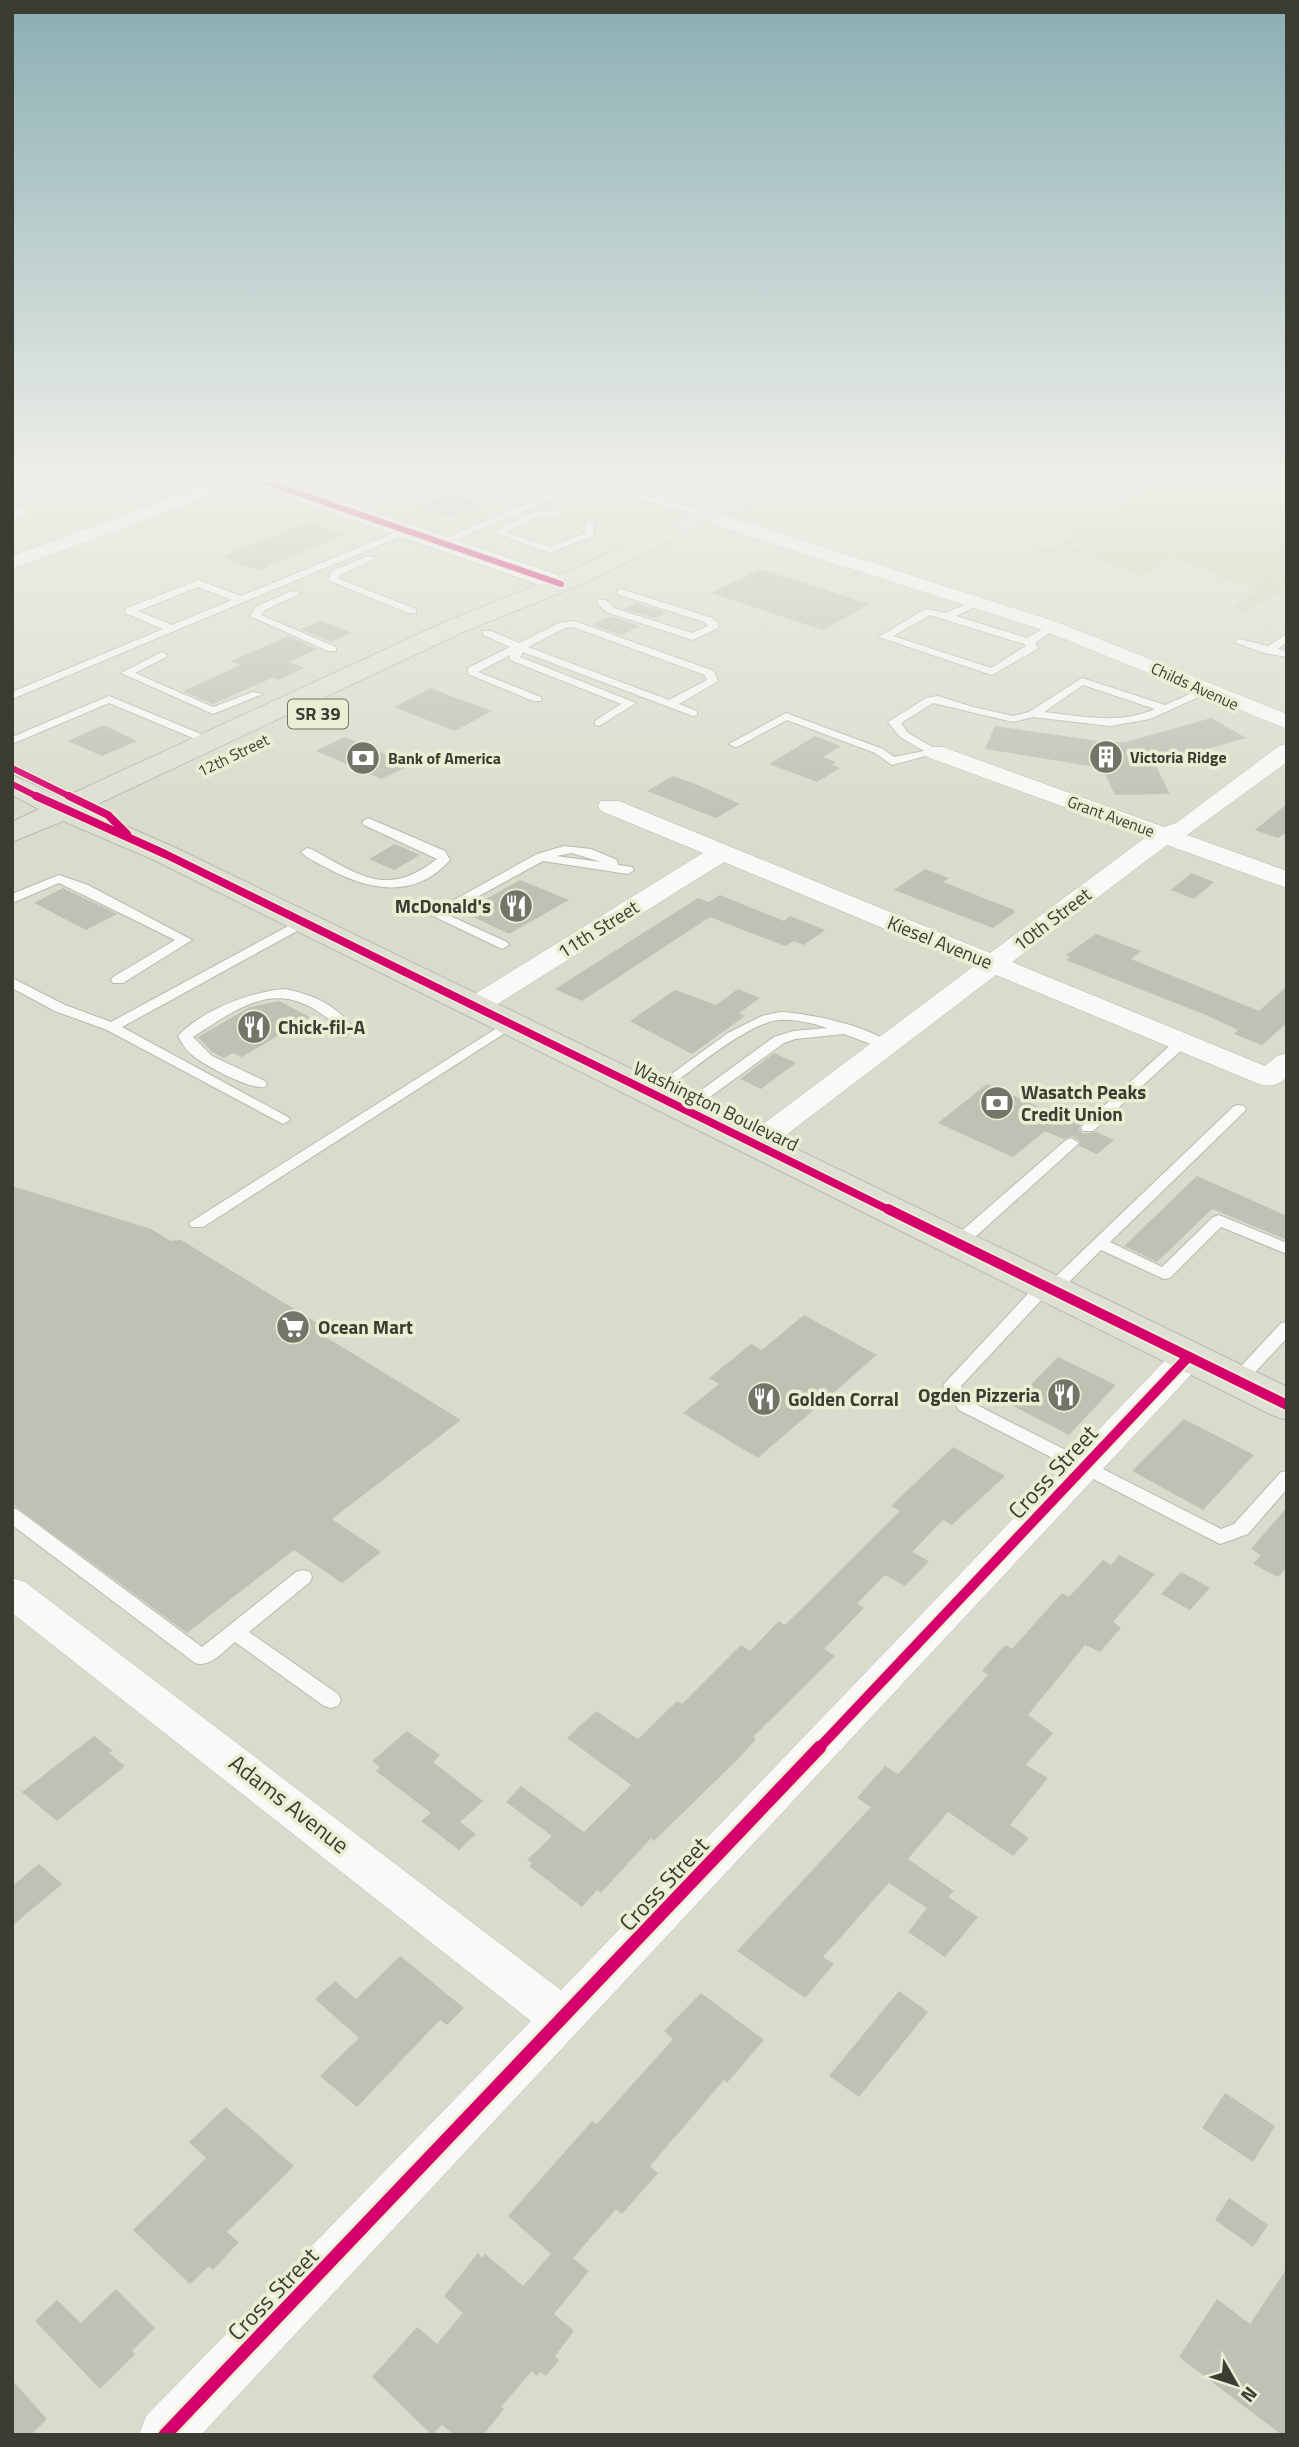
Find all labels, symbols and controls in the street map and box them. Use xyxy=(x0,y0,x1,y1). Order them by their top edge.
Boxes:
street label: Childs Avenue xyxy=(1147,656,1243,716)
road number: SR 39 xyxy=(288,700,348,728)
street label: 12th Street xyxy=(193,727,273,783)
building icon: Victoria Ridge xyxy=(1087,738,1125,776)
bank icon: Bank of America xyxy=(344,739,382,777)
place label: Victoria Ridge xyxy=(1130,745,1227,769)
place label: Bank of America xyxy=(388,746,501,770)
street label: Grant Avenue xyxy=(1064,789,1158,843)
street label: 10th Street xyxy=(1007,879,1097,958)
restaurant icon: McDonald's xyxy=(497,887,535,925)
place label: McDonald's xyxy=(395,891,491,920)
street label: 11th Street xyxy=(551,892,644,965)
street label: Kiesel Avenue xyxy=(883,907,997,976)
restaurant icon: Chick-fil-A xyxy=(235,1008,273,1046)
place label: Chick-fil-A xyxy=(278,1012,366,1041)
street label: Washington Boulevard xyxy=(629,1053,804,1158)
place label: Wasatch Peaks Credit Union xyxy=(1021,1077,1146,1128)
bank icon: Wasatch Peaks Credit Union xyxy=(978,1084,1016,1122)
supermarket icon: Ocean Mart xyxy=(274,1308,312,1346)
place label: Ocean Mart xyxy=(318,1312,413,1341)
restaurant icon: Ogden Pizzeria xyxy=(1045,1376,1083,1414)
restaurant icon: Golden Corral xyxy=(745,1380,783,1418)
place label: Ogden Pizzeria xyxy=(918,1380,1040,1409)
place label: Golden Corral xyxy=(788,1384,899,1413)
street label: Cross Street xyxy=(1000,1417,1106,1527)
street label: Adams Avenue xyxy=(222,1745,357,1862)
street label: Cross Street xyxy=(611,1829,717,1939)
street label: Cross Street xyxy=(219,2239,326,2348)
north arrow xyxy=(1201,2349,1271,2419)
text: N xyxy=(1234,2381,1265,2409)

